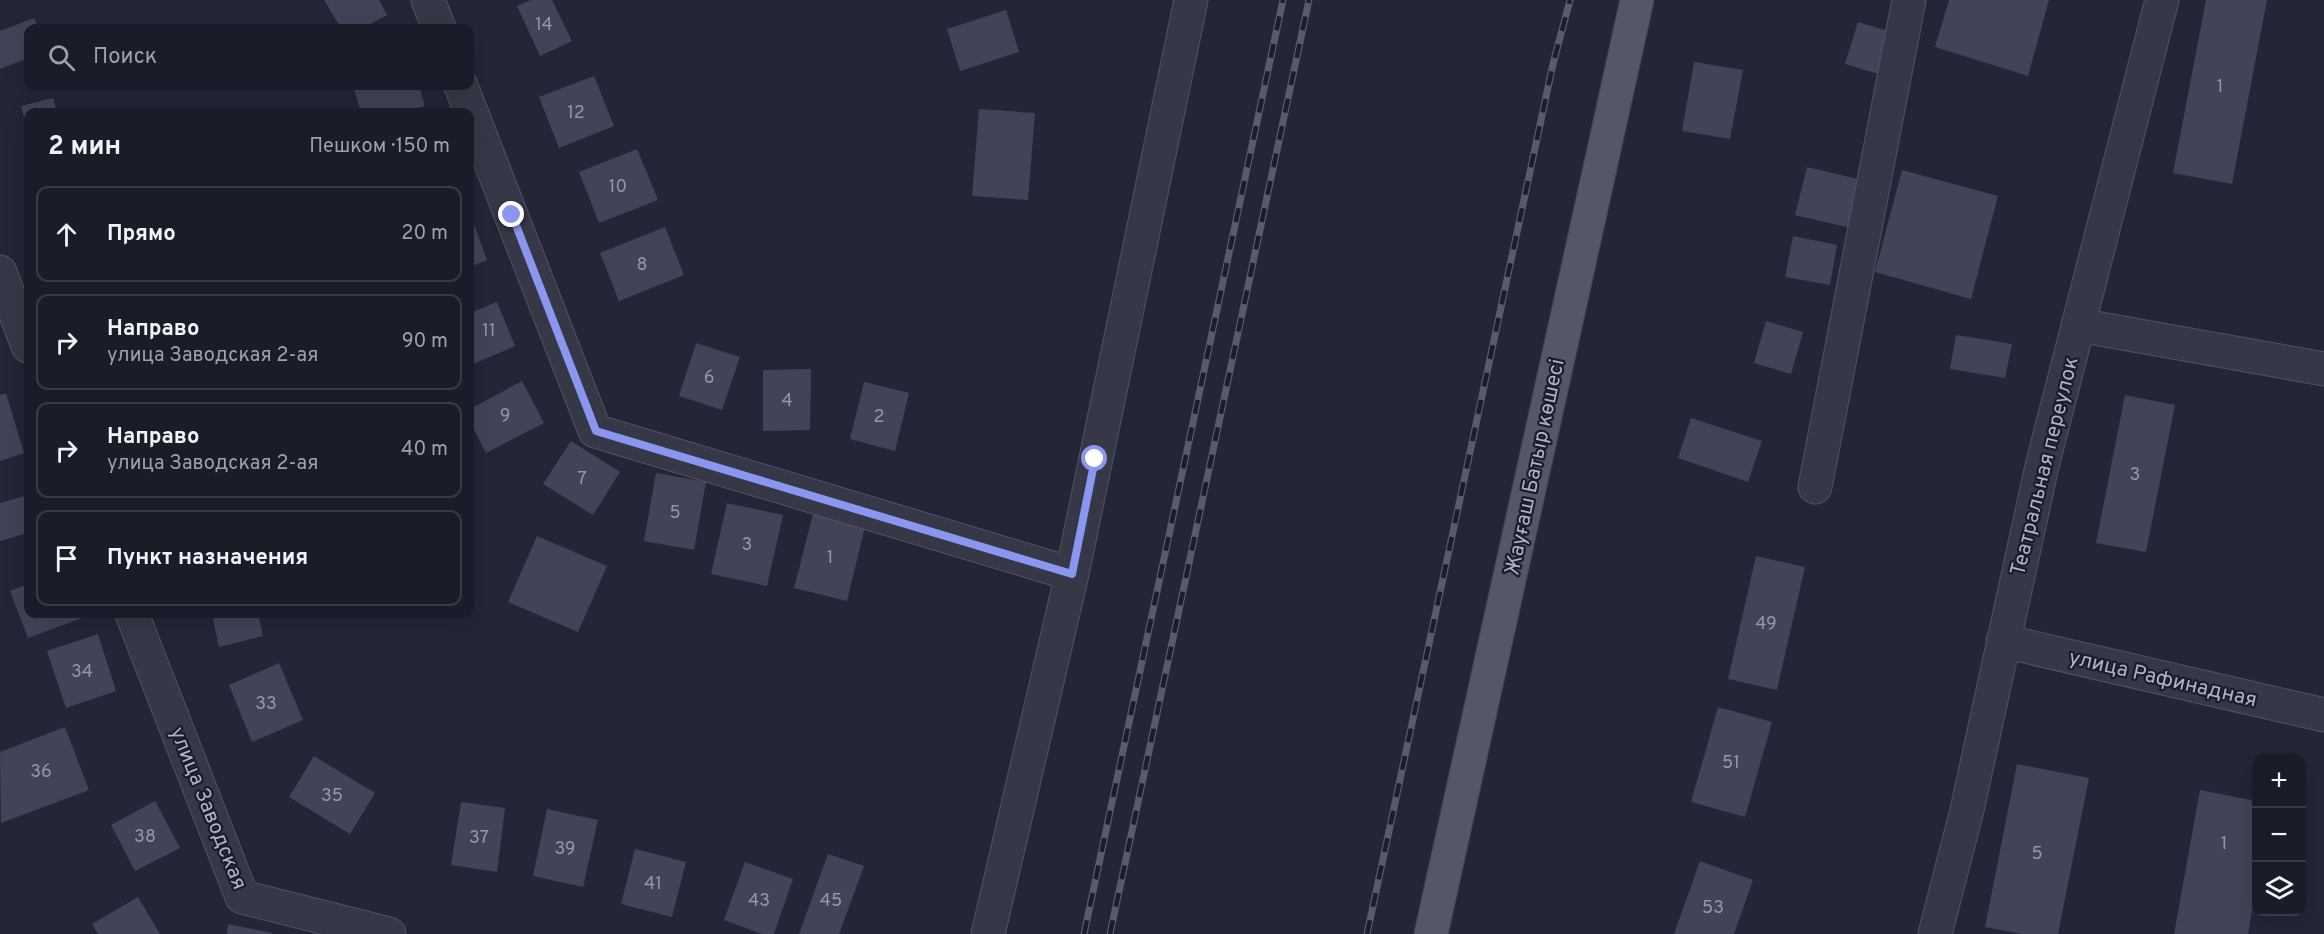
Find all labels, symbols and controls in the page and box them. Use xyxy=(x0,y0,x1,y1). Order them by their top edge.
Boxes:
house number: 14 xyxy=(535,14,553,37)
search box xyxy=(24,24,474,90)
icon: search xyxy=(45,41,78,74)
text: Поиск xyxy=(93,44,157,71)
house number: 1 xyxy=(2217,76,2223,99)
house number: 12 xyxy=(567,102,585,125)
text: 2 мин xyxy=(48,131,121,164)
text: Пешком · 150 m xyxy=(309,134,450,160)
house number: 10 xyxy=(609,176,627,199)
route end xyxy=(498,201,524,227)
icon: ahead xyxy=(50,218,83,251)
text: Прямо xyxy=(107,221,176,248)
text: 20 m xyxy=(401,221,448,247)
house number: 8 xyxy=(637,254,648,277)
text: Направо xyxy=(107,316,199,343)
house number: 11 xyxy=(482,320,496,343)
icon: right xyxy=(50,326,83,359)
text: 90 m xyxy=(402,329,448,355)
text: улица Заводская 2-ая xyxy=(107,343,318,369)
street label: Театральная переулок xyxy=(2005,354,2086,579)
street label: Жауғаш Батыр көшесі xyxy=(1499,357,1572,578)
house number: 6 xyxy=(704,367,714,390)
house number: 4 xyxy=(781,390,793,413)
house number: 9 xyxy=(500,405,510,428)
house number: 2 xyxy=(873,406,885,429)
text: Направо xyxy=(107,424,199,451)
icon: right xyxy=(50,434,83,467)
text: 40 m xyxy=(401,437,448,463)
route start xyxy=(1081,445,1107,471)
text: улица Заводская 2-ая xyxy=(107,451,318,477)
house number: 3 xyxy=(2130,464,2140,487)
house number: 7 xyxy=(577,468,587,491)
house number: 5 xyxy=(669,502,681,525)
house number: 3 xyxy=(742,534,752,557)
icon: arrive xyxy=(50,542,83,575)
text: Пункт назначения xyxy=(107,545,308,572)
house number: 1 xyxy=(827,547,833,570)
house number: 49 xyxy=(1755,613,1777,636)
street label: улица Рафинадная xyxy=(2066,645,2259,714)
house number: 34 xyxy=(71,661,93,684)
house number: 33 xyxy=(255,693,277,716)
street label: улица Заводская xyxy=(163,723,253,894)
house number: 51 xyxy=(1722,752,1740,775)
map controls xyxy=(2252,754,2306,916)
button: + xyxy=(2252,754,2306,808)
house number: 36 xyxy=(30,761,52,784)
house number: 35 xyxy=(321,785,343,808)
button: − xyxy=(2252,808,2306,862)
house number: 38 xyxy=(134,826,156,849)
house number: 37 xyxy=(469,827,489,850)
house number: 1 xyxy=(2221,833,2227,856)
house number: 39 xyxy=(554,838,576,861)
house number: 5 xyxy=(2031,843,2043,866)
button: layers xyxy=(2252,862,2306,916)
house number: 41 xyxy=(644,873,662,896)
house number: 43 xyxy=(748,890,770,913)
house number: 45 xyxy=(820,890,842,913)
house number: 53 xyxy=(1702,897,1724,920)

